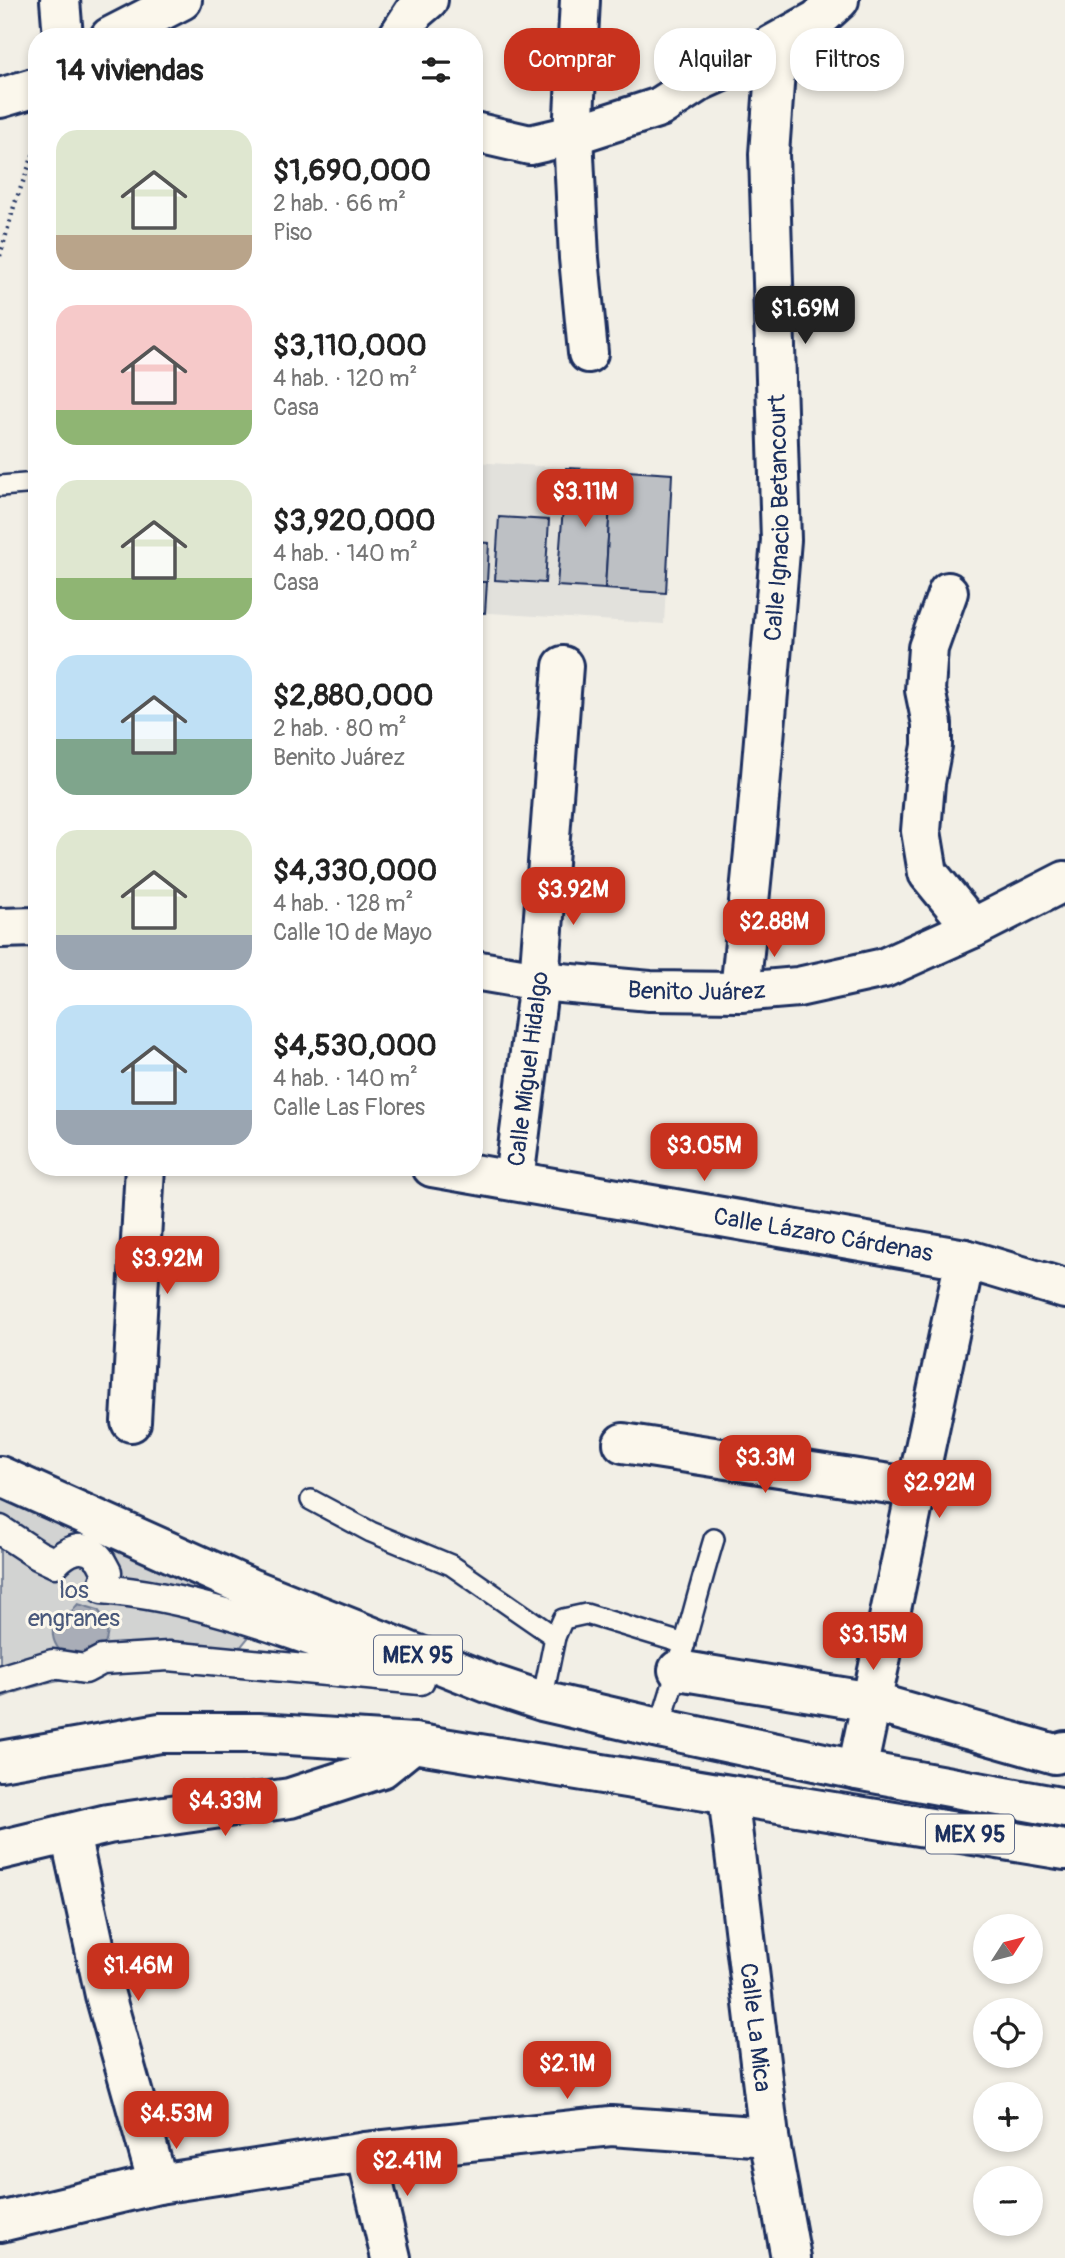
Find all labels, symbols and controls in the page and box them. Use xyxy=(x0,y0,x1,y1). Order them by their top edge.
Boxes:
chip: Comprar xyxy=(504,28,640,91)
chip: Alquilar xyxy=(654,28,776,91)
chip: Filtros xyxy=(790,28,904,91)
icon: filters xyxy=(417,51,455,89)
text: 14 viviendas xyxy=(56,52,203,89)
text: $1,690,000 xyxy=(273,152,431,189)
icon: home xyxy=(112,158,196,242)
text: 2 hab. · 66 m² xyxy=(273,189,406,218)
text: Piso xyxy=(273,218,312,247)
pin: $1.69M xyxy=(748,286,862,346)
text: $1.69M xyxy=(771,294,839,323)
text: $3,110,000 xyxy=(273,327,427,364)
icon: home xyxy=(112,333,196,417)
text: 4 hab. · 120 m² xyxy=(273,364,417,393)
text: Casa xyxy=(273,393,319,422)
street label: Calle Ignacio Betancourt xyxy=(758,394,796,642)
pin: $3.11M xyxy=(528,470,642,529)
text: $3.11M xyxy=(553,477,617,506)
text: $3,920,000 xyxy=(273,502,435,539)
icon: home xyxy=(112,508,196,592)
text: 4 hab. · 140 m² xyxy=(273,539,418,568)
text: Casa xyxy=(273,568,319,597)
text: $2,880,000 xyxy=(273,677,433,714)
icon: home xyxy=(112,683,196,767)
text: 2 hab. · 80 m² xyxy=(273,714,407,743)
text: Benito Juárez xyxy=(273,743,405,772)
text: $4,330,000 xyxy=(273,852,437,889)
icon: home xyxy=(112,858,196,942)
pin: $3.92M xyxy=(516,867,630,927)
text: $3.92M xyxy=(537,875,609,904)
text: 4 hab. · 128 m² xyxy=(273,889,413,918)
pin: $2.88M xyxy=(717,900,831,959)
text: $2.88M xyxy=(739,907,809,936)
text: Calle 10 de Mayo xyxy=(273,918,432,947)
street label: Calle Miguel Hidalgo xyxy=(501,970,554,1168)
street label: Benito Juárez xyxy=(626,975,767,1007)
text: $4,530,000 xyxy=(273,1027,437,1064)
icon: home xyxy=(112,1033,196,1117)
text: 4 hab. · 140 m² xyxy=(273,1064,418,1093)
text: Calle Las Flores xyxy=(273,1093,425,1122)
pin: $3.05M xyxy=(647,1124,761,1183)
text: $3.05M xyxy=(666,1131,742,1160)
street label: Calle Lázaro Cárdenas xyxy=(711,1201,935,1268)
pin: $3.92M xyxy=(110,1236,224,1296)
text: $3.92M xyxy=(131,1244,203,1273)
pin: $3.3M xyxy=(716,1436,814,1495)
text: $3.3M xyxy=(735,1443,795,1472)
pin: $2.92M xyxy=(882,1460,996,1520)
text: $2.92M xyxy=(903,1468,975,1497)
park label: los engranes xyxy=(28,1576,120,1633)
pin: $3.15M xyxy=(816,1612,930,1672)
text: $3.15M xyxy=(839,1620,907,1649)
road number: MEX 95 xyxy=(374,1636,462,1674)
pin: $4.33M xyxy=(168,1778,282,1838)
text: $4.33M xyxy=(188,1786,262,1815)
road number: MEX 95 xyxy=(926,1814,1014,1854)
north arrow xyxy=(973,1914,1043,1984)
map controls xyxy=(973,1914,1043,2236)
pin: $1.46M xyxy=(81,1944,195,2003)
text: $1.46M xyxy=(103,1951,173,1980)
street label: Calle La Mica xyxy=(734,1961,778,2093)
button: locate xyxy=(973,1998,1043,2068)
pin: $2.1M xyxy=(518,2042,616,2101)
text: $2.1M xyxy=(539,2049,595,2078)
button: + xyxy=(973,2082,1043,2152)
pin: $4.53M xyxy=(119,2092,233,2151)
text: $4.53M xyxy=(140,2099,212,2128)
pin: $2.41M xyxy=(350,2138,464,2198)
text: $2.41M xyxy=(372,2146,442,2175)
button: − xyxy=(973,2166,1043,2236)

